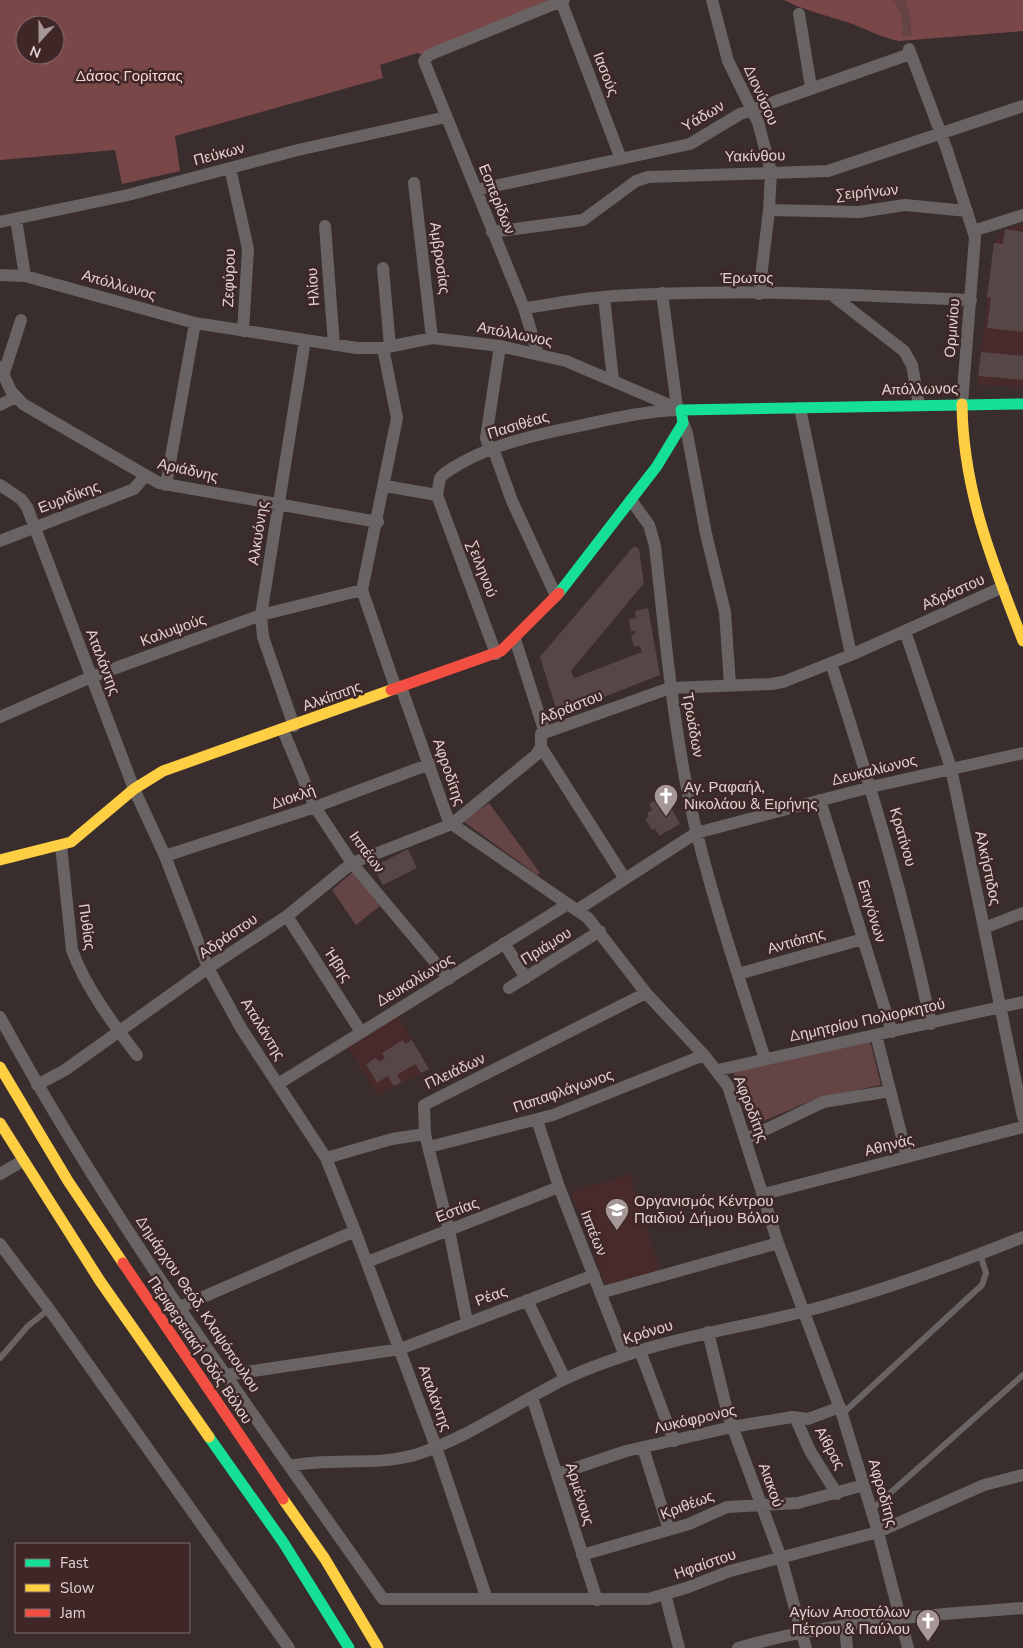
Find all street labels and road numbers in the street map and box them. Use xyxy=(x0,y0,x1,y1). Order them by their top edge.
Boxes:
street label: Ιασούς xyxy=(588,49,624,99)
street label: Διονύσου xyxy=(739,62,783,128)
street label: Υάδων xyxy=(678,96,728,136)
street label: Πεύκων xyxy=(191,138,247,170)
street label: Υακίνθου xyxy=(725,145,785,167)
street label: Εσπερίδων xyxy=(474,161,520,237)
street label: Σειρήνων xyxy=(835,179,899,205)
street label: Αμβροσίας xyxy=(425,221,455,295)
street label: Ζεφύρου xyxy=(218,248,240,308)
street label: Απόλλωνος xyxy=(80,265,158,305)
street label: Ηλίου xyxy=(302,267,324,307)
street label: Έρωτος xyxy=(719,268,774,288)
street label: Ορμινίου xyxy=(939,298,965,358)
street label: Απόλλωνος xyxy=(476,317,554,351)
street label: Απόλλωνος xyxy=(882,378,958,400)
street label: Πασιθέας xyxy=(485,406,551,444)
street label: Αριάδνης xyxy=(156,453,220,487)
street label: Ευριδίκης xyxy=(35,476,103,518)
street label: Αλκυόνης xyxy=(243,500,273,566)
street label: Σειληνού xyxy=(462,538,502,600)
street label: Αδράστου xyxy=(918,569,988,615)
street label: Καλυψούς xyxy=(137,609,209,651)
street label: Αταλάντης xyxy=(81,626,125,698)
street label: Αλκίππης xyxy=(300,676,364,716)
street label: Αδράστου xyxy=(536,685,606,729)
street label: Τρωάδων xyxy=(677,691,709,759)
street label: Αφροδίτης xyxy=(428,736,470,808)
street label: Δευκαλίωνος xyxy=(829,750,919,790)
street label: Διοκλή xyxy=(268,780,318,814)
street label: Κρατίνου xyxy=(885,805,921,869)
street label: Ιππέων xyxy=(345,827,389,877)
street label: Αλκήστιδος xyxy=(970,829,1006,907)
street label: Επιγόνων xyxy=(853,877,891,945)
street label: Πυθίας xyxy=(74,903,100,951)
street label: Αδράστου xyxy=(195,909,261,963)
street label: Πριάμου xyxy=(517,923,575,969)
street label: Αντιόπης xyxy=(765,923,827,959)
street label: Ήβης xyxy=(319,943,356,986)
street label: Δευκαλίωνος xyxy=(372,949,458,1011)
street label: Αταλάντης xyxy=(236,994,290,1064)
street label: Δημητρίου Πολιορκητού xyxy=(787,994,947,1046)
street label: Πλειάδων xyxy=(422,1048,488,1094)
street label: Παπαφλάγωνος xyxy=(510,1065,616,1117)
street label: Αφροδίτης xyxy=(729,1073,773,1145)
street label: Αθηνάς xyxy=(862,1129,916,1161)
street label: Εστίας xyxy=(433,1193,481,1227)
street label: Ιππέων xyxy=(576,1207,612,1259)
street label: Δημάρχου Θεόδ. Κλαψόπουλου xyxy=(131,1212,265,1396)
street label: Περιφερειακή Οδός Βόλου xyxy=(143,1272,257,1428)
street label: Ρέας xyxy=(472,1281,510,1311)
street label: Κρόνου xyxy=(621,1315,675,1349)
street label: Αταλάντης xyxy=(414,1362,456,1434)
street label: Λυκόφρoνος xyxy=(652,1400,738,1438)
street label: Αίθρας xyxy=(810,1423,850,1473)
street label: Αφροδίτης xyxy=(864,1457,902,1529)
street label: Αρμένους xyxy=(561,1460,599,1528)
street label: Αιακού xyxy=(754,1460,788,1510)
street label: Κριθέως xyxy=(657,1486,717,1524)
street label: Ηφαίστου xyxy=(671,1544,739,1584)

